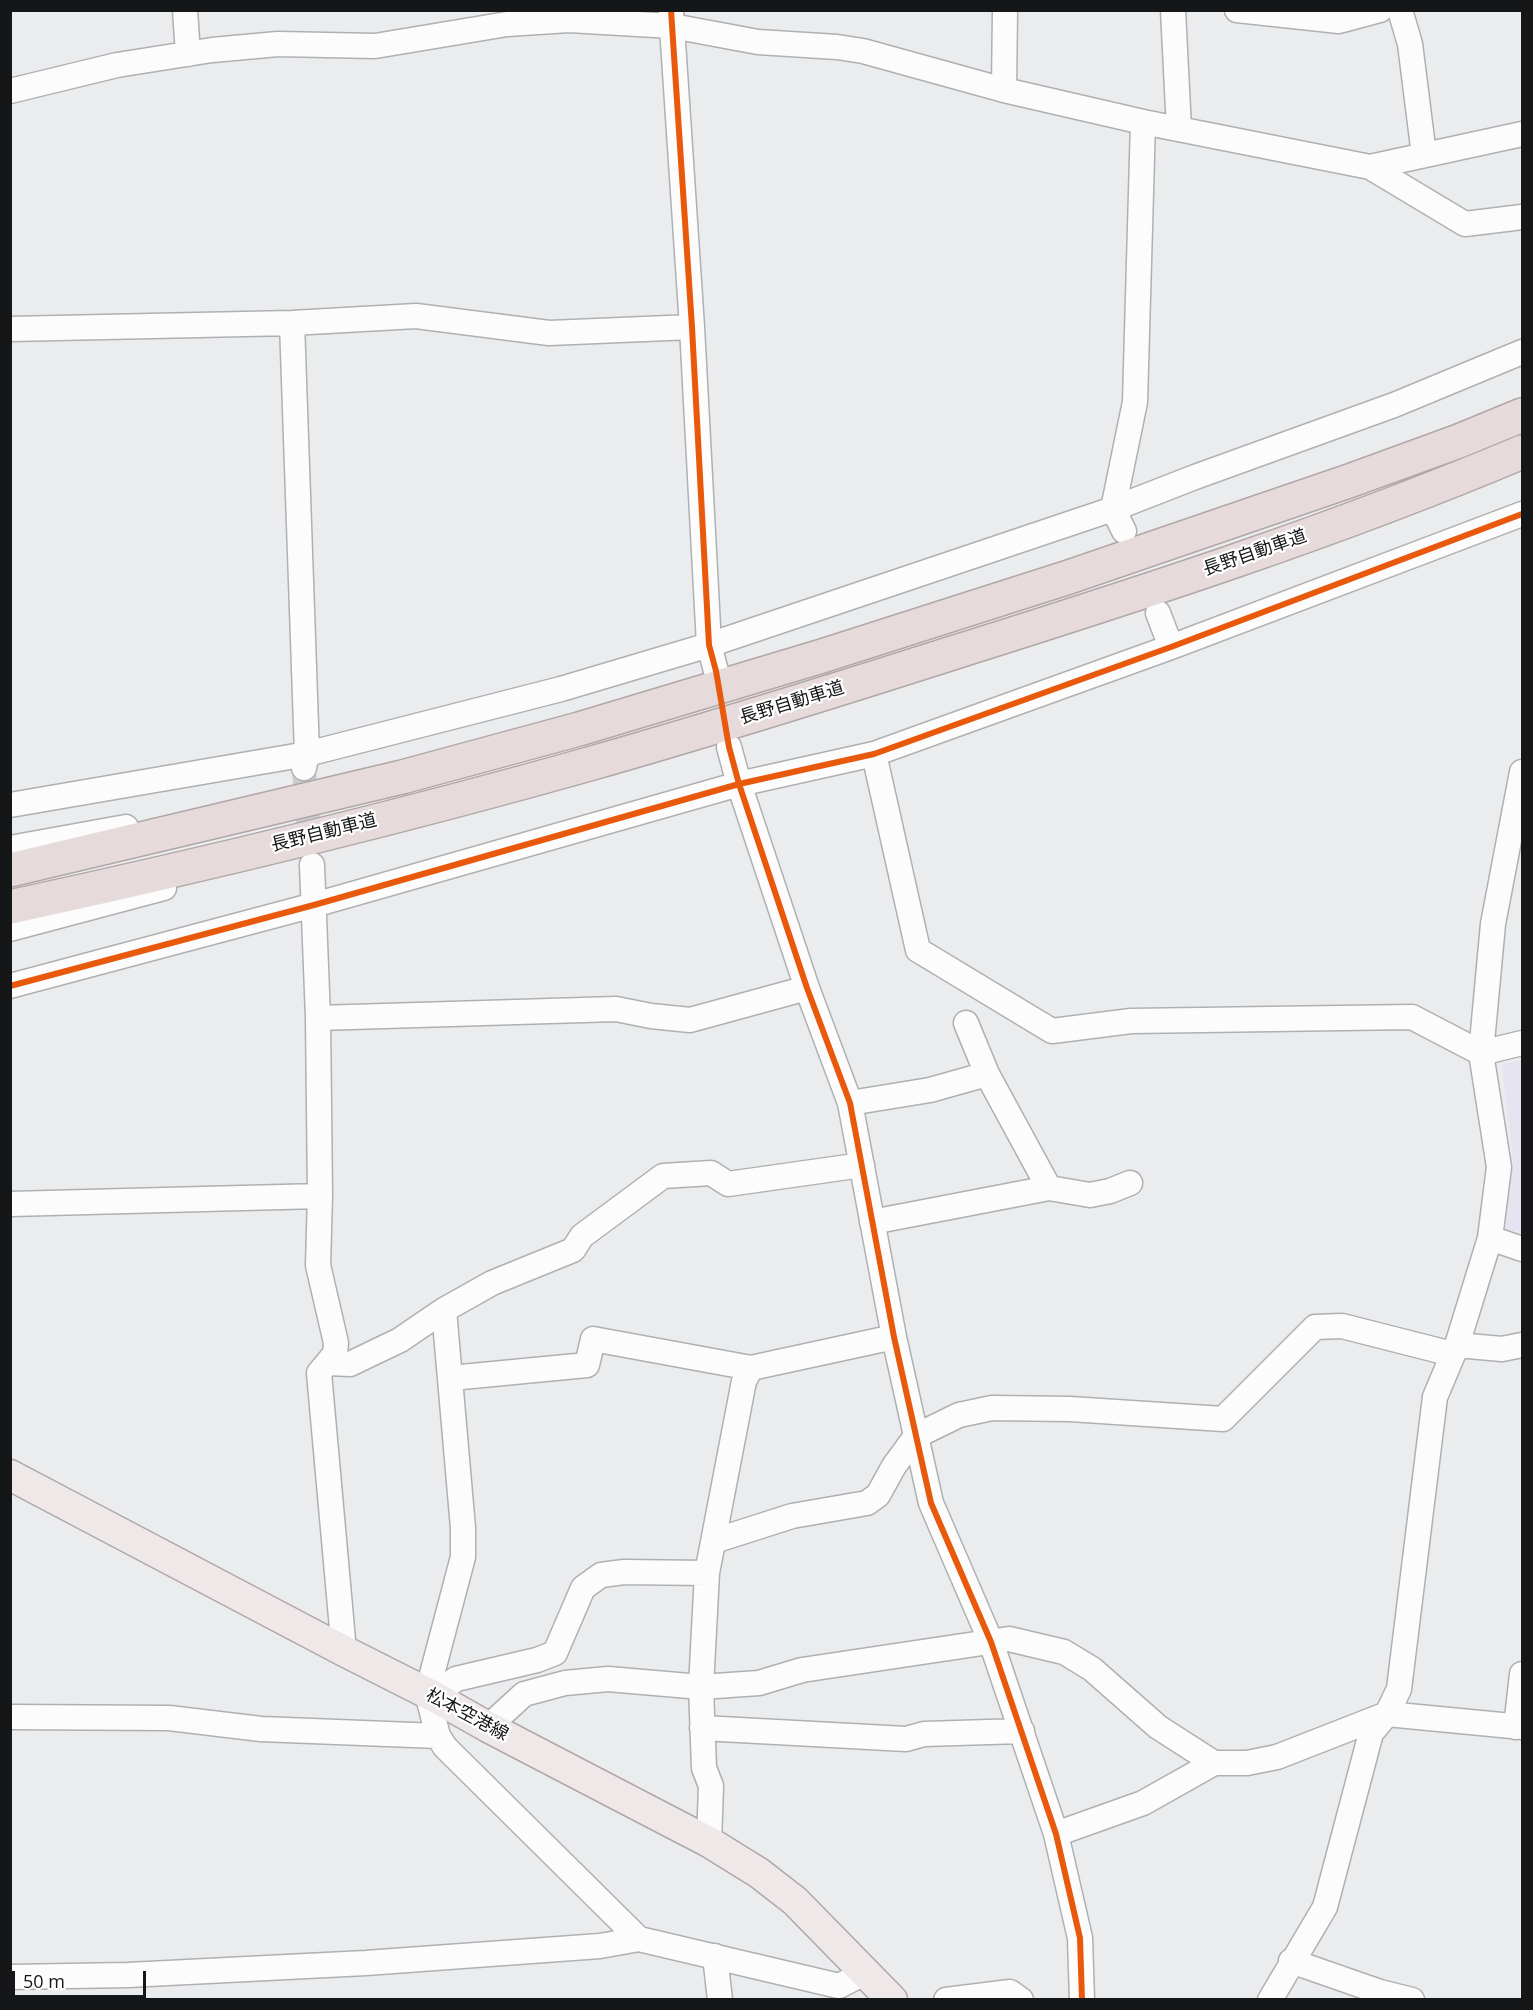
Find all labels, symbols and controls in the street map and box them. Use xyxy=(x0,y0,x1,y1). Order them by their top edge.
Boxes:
street label: 長野自動車道 xyxy=(1200,525,1310,581)
street label: 長野自動車道 xyxy=(737,677,847,729)
street label: 長野自動車道 xyxy=(269,809,379,857)
street label: 松本空港線 xyxy=(422,1684,512,1746)
scale bar xyxy=(15,1959,148,1997)
text: 50 m xyxy=(23,1969,65,1993)

